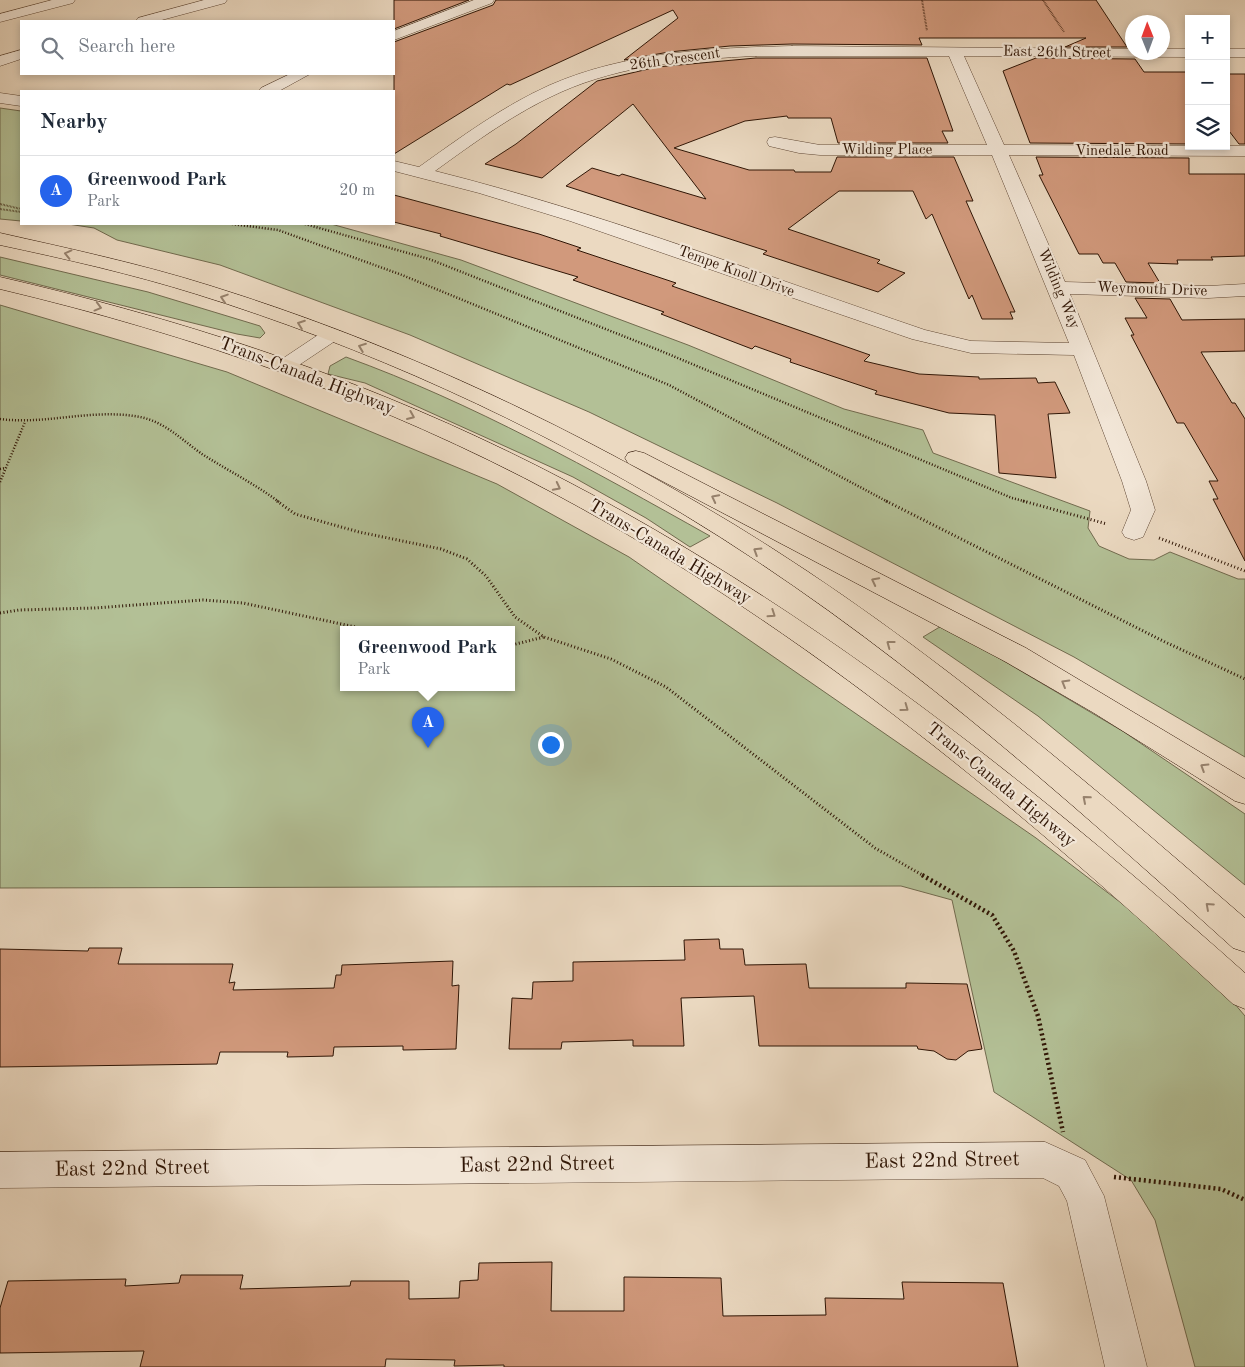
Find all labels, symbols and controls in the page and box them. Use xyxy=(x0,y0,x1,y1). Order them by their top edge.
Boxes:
north arrow xyxy=(1125,15,1170,60)
map controls xyxy=(1185,15,1230,150)
button: + xyxy=(1185,15,1230,60)
search box xyxy=(20,20,395,75)
icon: search xyxy=(38,34,66,62)
text: Search here xyxy=(78,38,175,57)
street label: East 26th Street xyxy=(1003,45,1111,61)
street label: 26th Crescent xyxy=(629,46,721,74)
button: − xyxy=(1185,60,1230,105)
button: layers xyxy=(1185,105,1230,150)
text: Nearby xyxy=(40,112,108,133)
street label: Wilding Place xyxy=(842,143,933,158)
street label: Vinedale Road xyxy=(1075,144,1169,159)
text: Greenwood Park xyxy=(87,171,227,190)
text: A xyxy=(50,183,62,199)
text: 20 m xyxy=(339,183,375,199)
text: Park xyxy=(87,194,120,210)
street label: Tempe Knoll Drive xyxy=(676,244,796,300)
street label: Wilding Way xyxy=(1034,247,1082,331)
one-way arrow xyxy=(63,249,72,260)
street label: Weymouth Drive xyxy=(1097,281,1208,299)
one-way arrow xyxy=(221,293,229,303)
one-way arrow xyxy=(94,301,103,312)
one-way arrow xyxy=(297,320,306,330)
street label: Trans-Canada Highway xyxy=(217,334,398,418)
one-way arrow xyxy=(358,343,366,353)
one-way arrow xyxy=(406,409,415,420)
one-way arrow xyxy=(552,481,561,491)
one-way arrow xyxy=(712,494,721,504)
street label: Trans-Canada Highway xyxy=(586,496,755,608)
one-way arrow xyxy=(753,548,762,557)
one-way arrow xyxy=(872,577,881,587)
one-way arrow xyxy=(766,608,776,617)
popup xyxy=(340,626,515,691)
text: Greenwood Park xyxy=(358,639,497,658)
one-way arrow xyxy=(886,641,896,650)
text: Park xyxy=(358,662,391,678)
one-way arrow xyxy=(1061,679,1070,689)
one-way arrow xyxy=(899,702,908,711)
pin: A xyxy=(412,707,444,748)
street label: Trans-Canada Highway xyxy=(923,719,1079,851)
your location xyxy=(538,732,564,758)
one-way arrow xyxy=(1200,764,1209,773)
one-way arrow xyxy=(1083,796,1092,805)
one-way arrow xyxy=(1205,902,1214,911)
street label: East 22nd Street xyxy=(864,1149,1020,1173)
street label: East 22nd Street xyxy=(459,1153,615,1177)
street label: East 22nd Street xyxy=(54,1157,210,1181)

